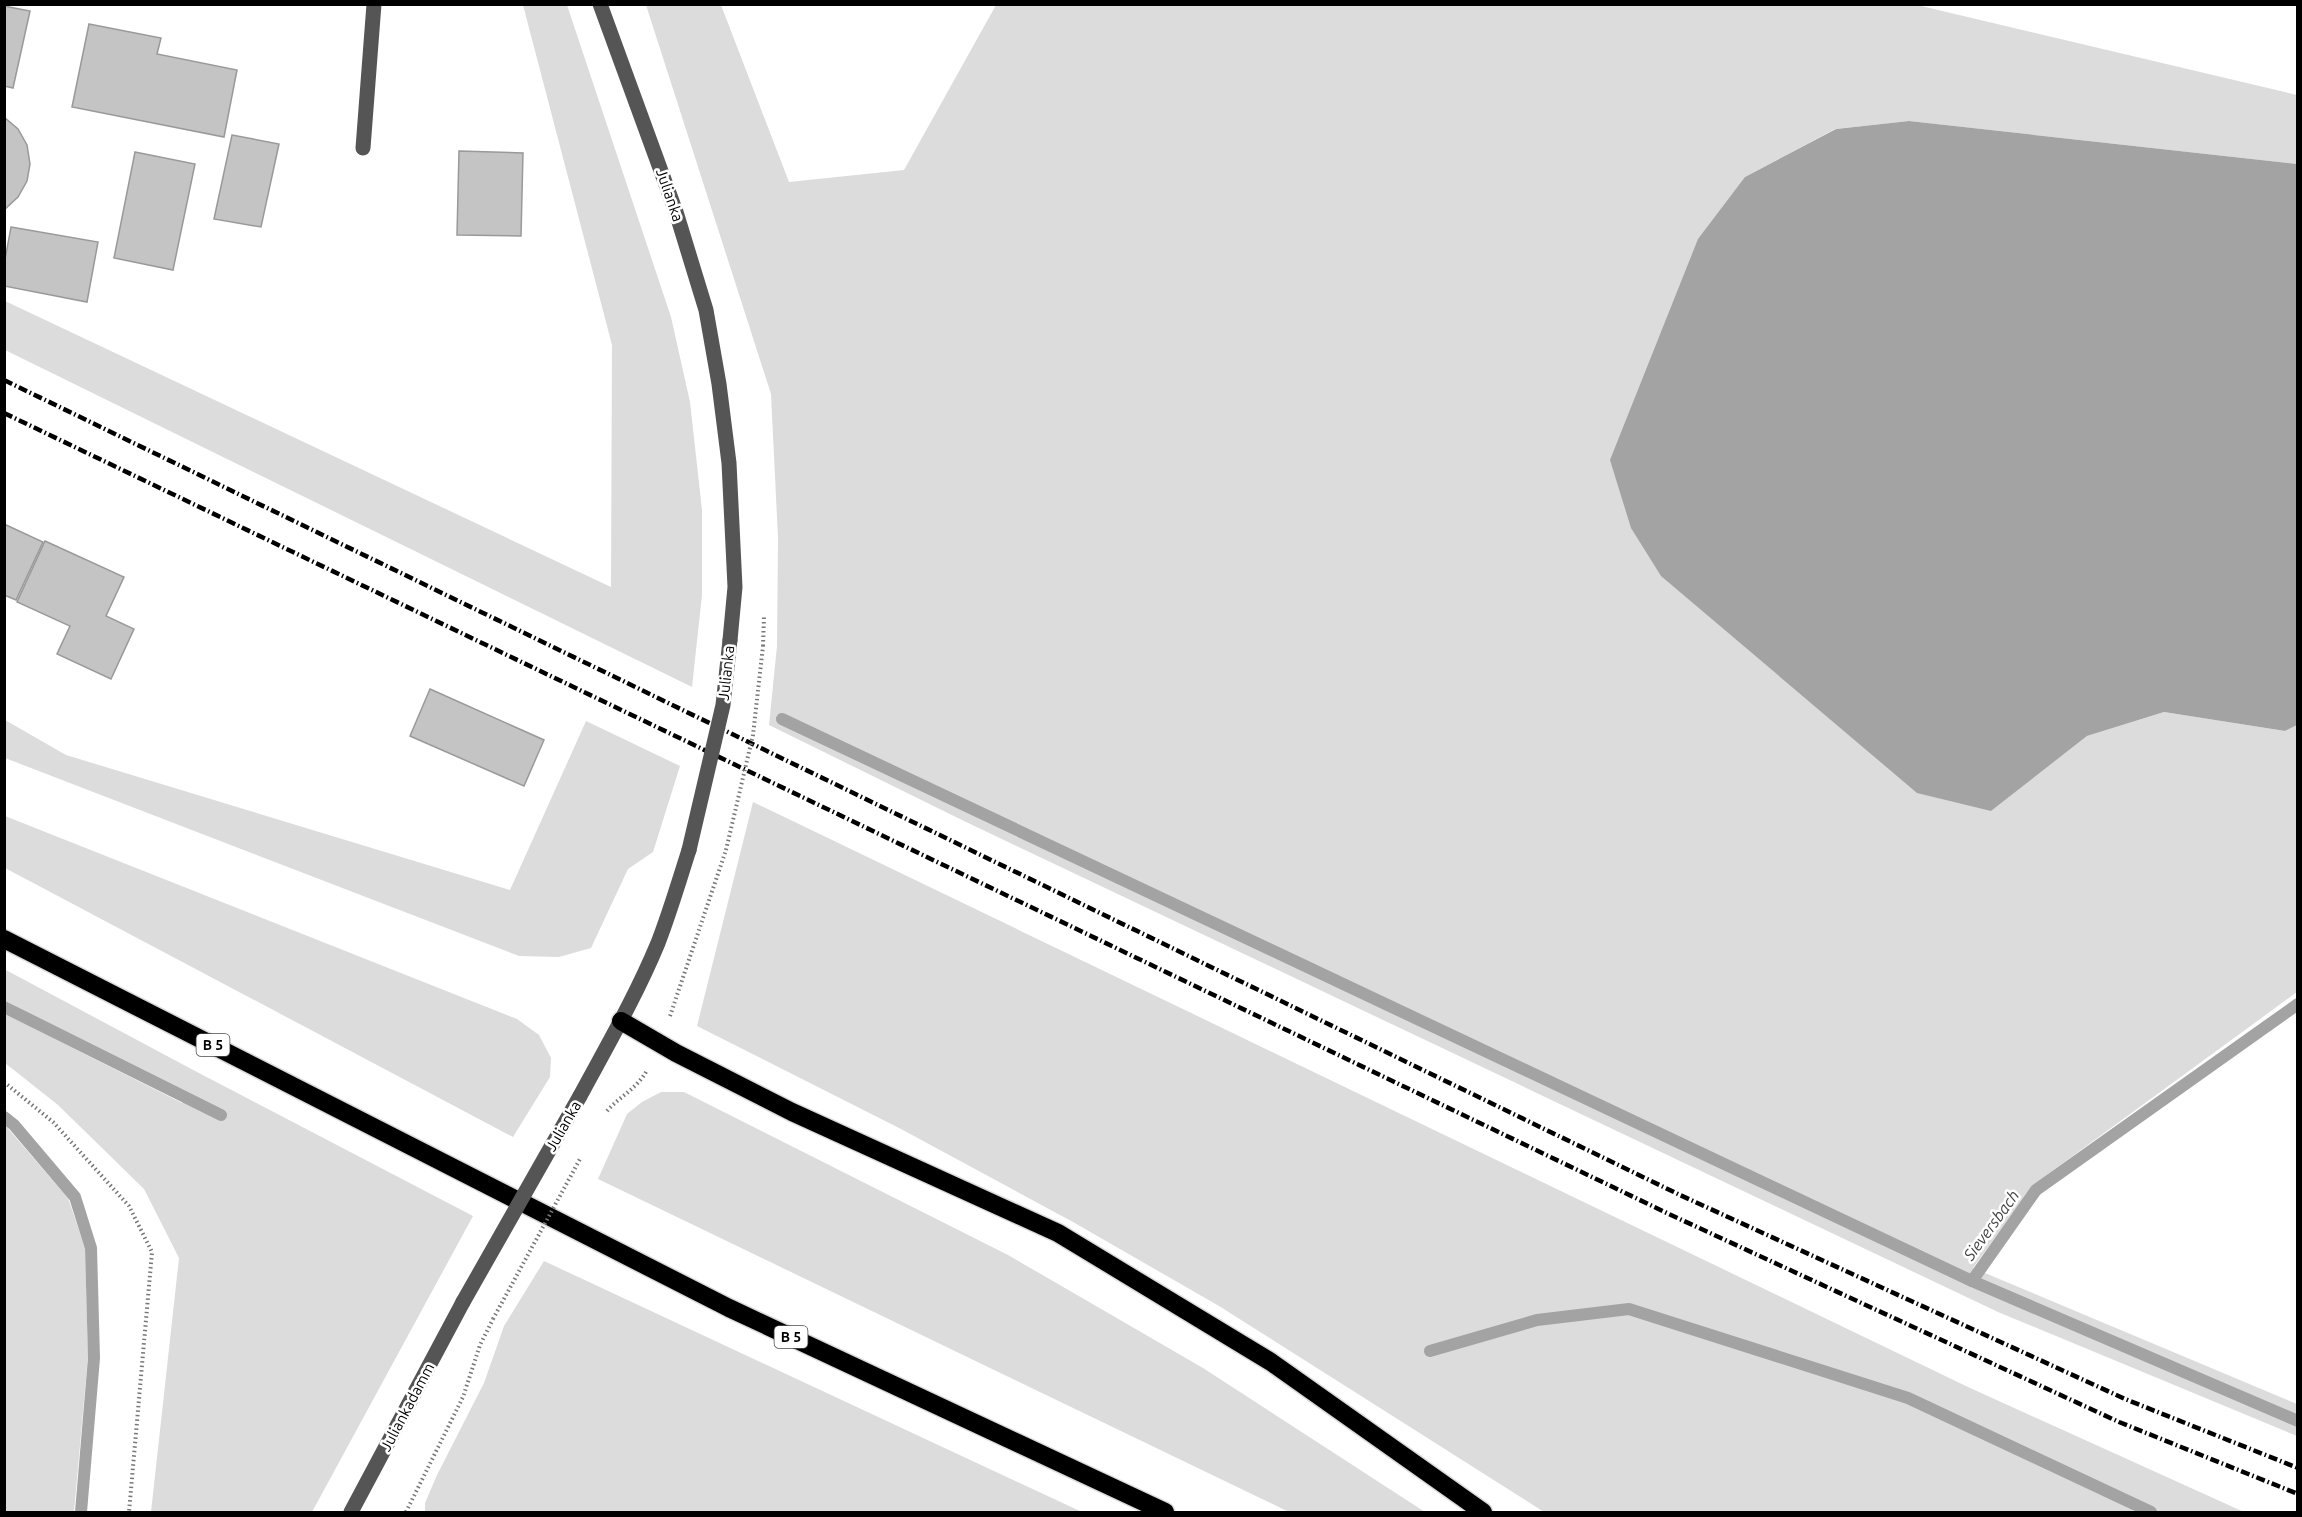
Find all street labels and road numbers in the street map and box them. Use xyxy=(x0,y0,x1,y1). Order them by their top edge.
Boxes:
street label: Julianka xyxy=(653,166,687,224)
street label: Julianka xyxy=(715,645,737,701)
road number: B 5 xyxy=(196,1034,230,1056)
street label: Julianka xyxy=(542,1098,584,1154)
road number: B 5 xyxy=(774,1326,808,1348)
street label: Juliankadamm xyxy=(377,1360,437,1454)

